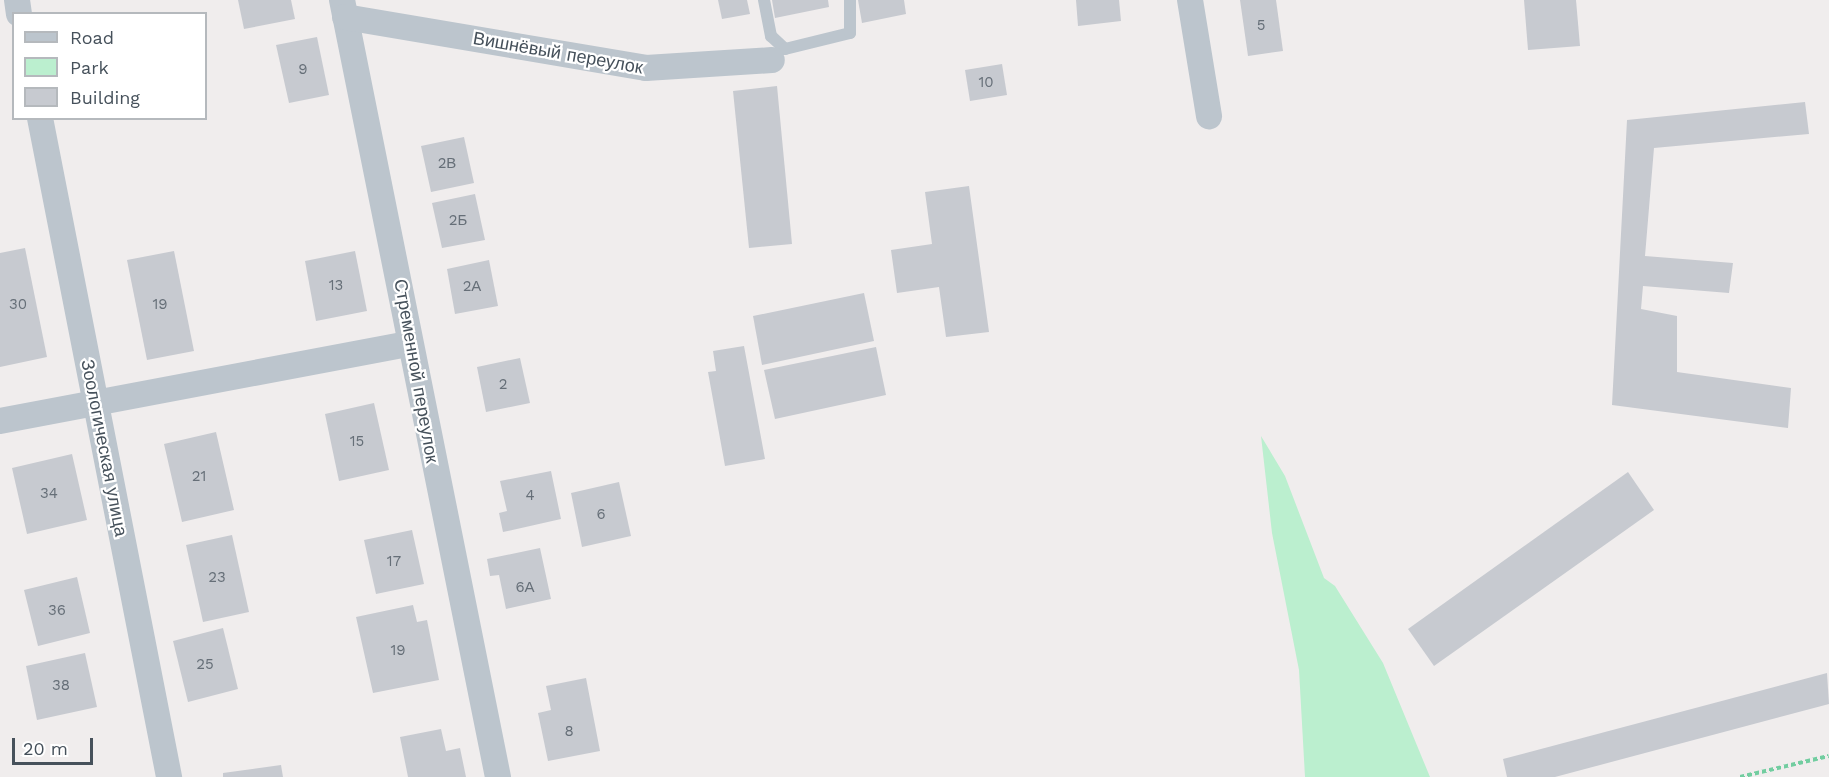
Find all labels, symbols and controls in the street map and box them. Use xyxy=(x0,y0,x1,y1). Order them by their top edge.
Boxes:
legend xyxy=(12,12,207,120)
house number: 5 xyxy=(1257,17,1265,35)
text: Road xyxy=(70,27,114,48)
street label: Вишнёвый переулок xyxy=(471,27,645,79)
text: Park xyxy=(70,57,109,78)
house number: 9 xyxy=(298,61,308,79)
house number: 10 xyxy=(978,74,994,92)
text: Building xyxy=(70,87,140,108)
house number: 2В xyxy=(438,155,456,173)
house number: 2Б xyxy=(449,212,467,230)
house number: 13 xyxy=(329,277,343,295)
street label: Стременной переулок xyxy=(389,277,443,465)
house number: 2А xyxy=(463,278,481,296)
house number: 30 xyxy=(9,296,27,314)
house number: 19 xyxy=(152,296,168,314)
street label: Зоологическая улица xyxy=(76,358,132,538)
house number: 2 xyxy=(499,376,507,394)
house number: 15 xyxy=(350,433,364,451)
house number: 21 xyxy=(192,468,206,486)
house number: 34 xyxy=(40,485,58,503)
house number: 4 xyxy=(525,487,535,505)
house number: 6 xyxy=(596,506,606,524)
house number: 17 xyxy=(387,553,401,571)
house number: 23 xyxy=(208,569,226,587)
house number: 6А xyxy=(515,579,535,597)
house number: 36 xyxy=(48,602,66,620)
house number: 19 xyxy=(390,642,406,660)
house number: 25 xyxy=(196,656,214,674)
house number: 38 xyxy=(52,677,70,695)
house number: 8 xyxy=(564,723,574,741)
scale bar xyxy=(15,726,96,764)
text: 20 m xyxy=(23,738,68,759)

